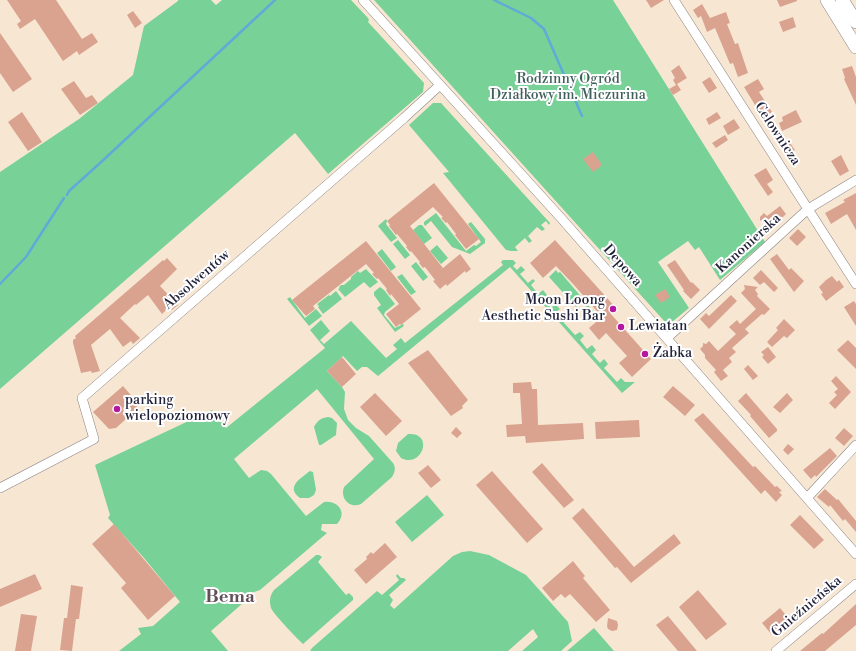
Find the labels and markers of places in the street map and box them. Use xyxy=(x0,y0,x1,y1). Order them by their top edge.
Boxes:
place label: Moon Loong Aesthetic Sushi Bar xyxy=(481,293,605,326)
marker: Moon Loong Aesthetic Sushi Bar xyxy=(608,304,618,314)
place label: Lewiatan xyxy=(629,319,687,335)
marker: Lewiatan xyxy=(616,322,626,332)
place label: Żabka xyxy=(653,346,692,362)
marker: Żabka xyxy=(640,349,650,359)
place label: parking wielopoziomowy xyxy=(125,393,230,426)
marker: parking wielopoziomowy xyxy=(112,404,122,414)

